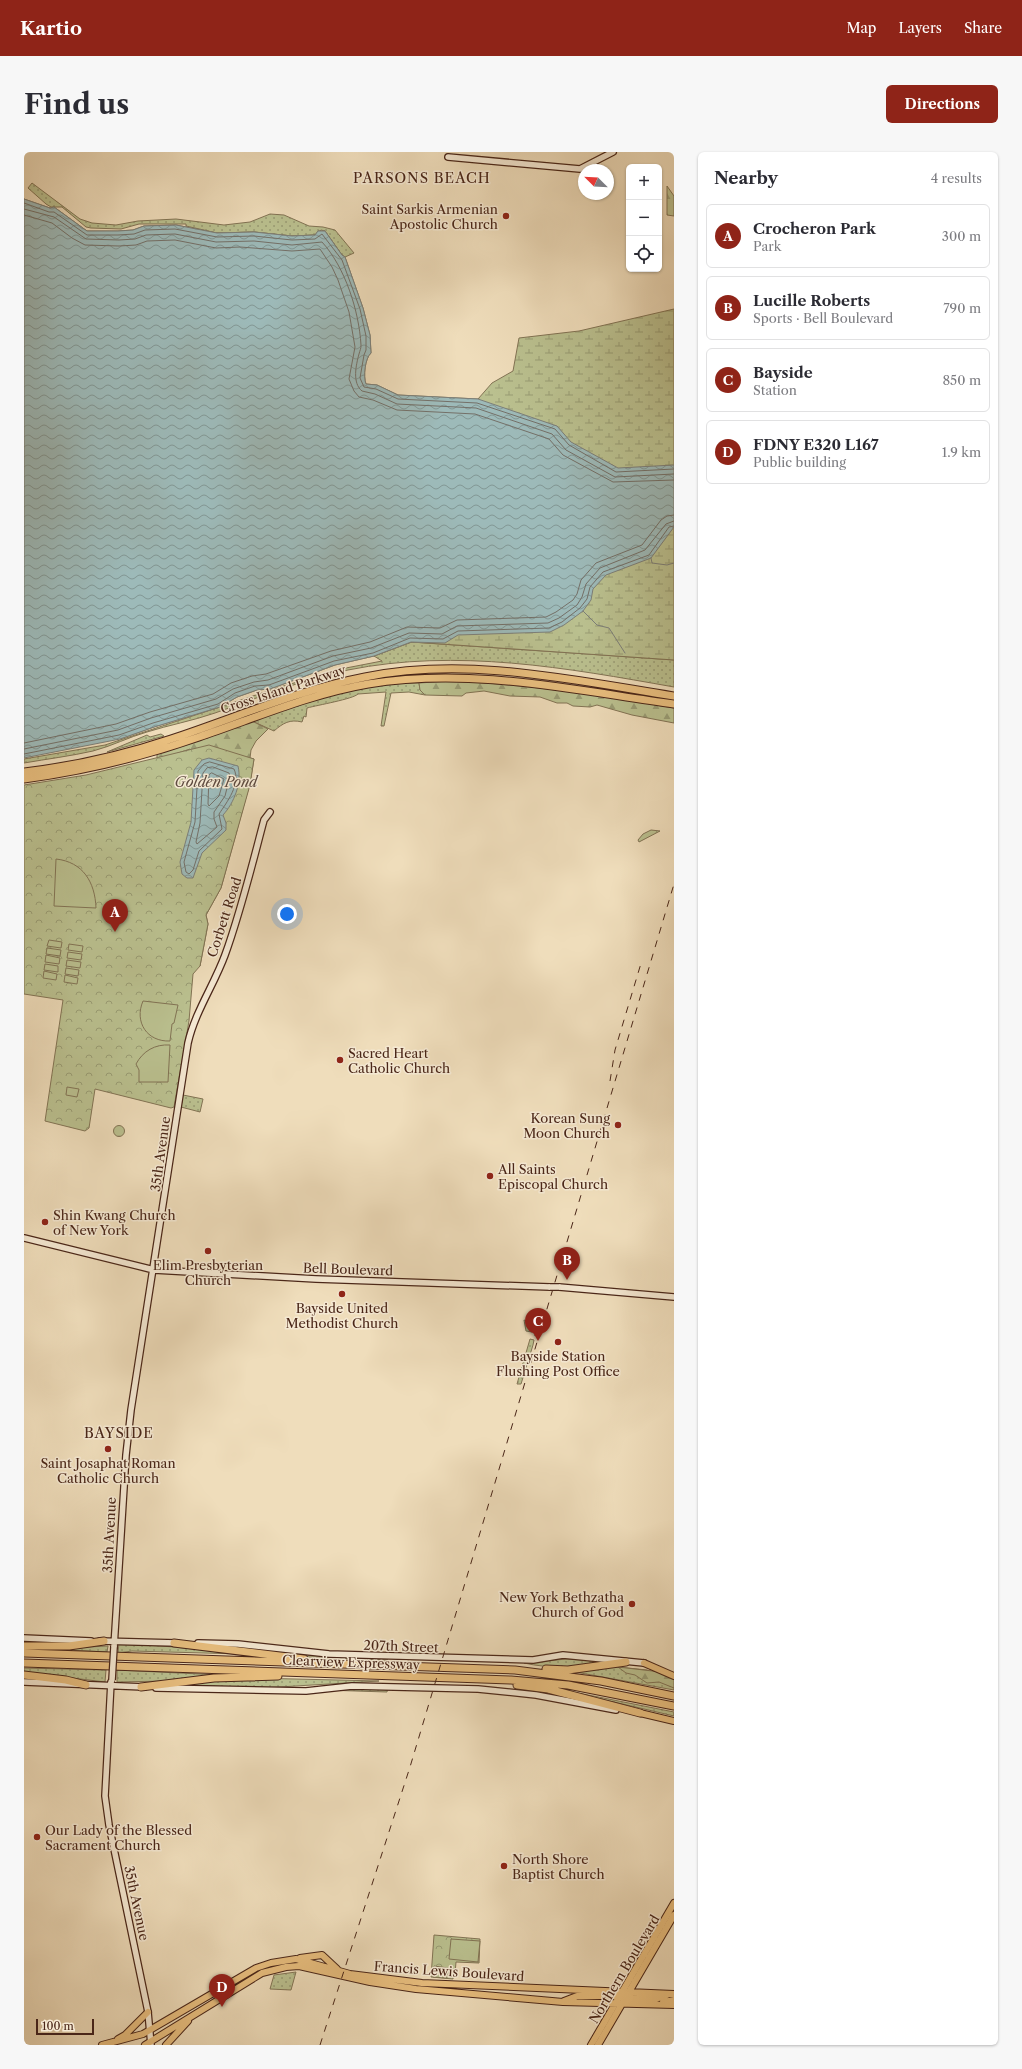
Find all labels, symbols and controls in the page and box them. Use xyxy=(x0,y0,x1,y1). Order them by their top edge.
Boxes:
text: Kartio xyxy=(20,17,82,40)
text: Map xyxy=(846,19,876,37)
text: Layers xyxy=(898,19,942,37)
text: Share xyxy=(964,19,1002,37)
button: Directions xyxy=(886,85,998,123)
text: Find us xyxy=(24,87,129,121)
north arrow xyxy=(578,164,614,200)
map controls xyxy=(626,164,662,272)
button: + xyxy=(626,164,662,200)
text: Nearby xyxy=(714,168,778,188)
district label: PARSONS BEACH xyxy=(353,169,491,187)
text: 4 results xyxy=(931,170,982,186)
button: − xyxy=(626,200,662,236)
place label: Saint Sarkis Armenian Apostolic Church xyxy=(362,201,498,232)
marker: Saint Sarkis Armenian Apostolic Church xyxy=(501,211,511,221)
text: Crocheron Park xyxy=(753,219,876,238)
text: A xyxy=(723,228,733,244)
text: 300 m xyxy=(942,228,981,244)
button: locate xyxy=(626,236,662,272)
text: Park xyxy=(753,238,781,254)
text: Lucille Roberts xyxy=(753,291,870,310)
text: B xyxy=(723,300,733,316)
text: 790 m xyxy=(943,300,981,316)
text: Sports · Bell Boulevard xyxy=(753,310,893,326)
text: Bayside xyxy=(753,363,813,382)
text: C xyxy=(723,372,733,388)
text: 850 m xyxy=(942,372,981,388)
text: Station xyxy=(753,382,797,398)
text: FDNY E320 L167 xyxy=(753,435,879,454)
text: D xyxy=(722,444,734,460)
text: 1.9 km xyxy=(942,444,981,460)
text: Public building xyxy=(753,454,846,470)
street label: Cross Island Parkway xyxy=(218,661,348,717)
water label: Golden Pond xyxy=(175,773,259,791)
street label: Corbett Road xyxy=(204,875,245,959)
pin: A xyxy=(102,899,128,932)
your location xyxy=(277,904,297,924)
place label: Sacred Heart Catholic Church xyxy=(348,1045,450,1076)
marker: Sacred Heart Catholic Church xyxy=(335,1055,345,1065)
place label: Korean Sung Moon Church xyxy=(523,1110,610,1141)
street label: 35th Avenue xyxy=(147,1115,173,1193)
marker: Korean Sung Moon Church xyxy=(613,1120,623,1130)
place label: All Saints Episcopal Church xyxy=(497,1161,608,1192)
marker: All Saints Episcopal Church xyxy=(485,1171,495,1181)
place label: Shin Kwang Church of New York xyxy=(53,1207,176,1238)
marker: Shin Kwang Church of New York xyxy=(40,1217,50,1227)
marker: Elim Presbyterian Church xyxy=(203,1246,213,1256)
pin: B xyxy=(554,1247,580,1280)
place label: Elim Presbyterian Church xyxy=(153,1257,263,1288)
street label: Bell Boulevard xyxy=(303,1259,393,1279)
marker: Bayside United Methodist Church xyxy=(337,1289,347,1299)
place label: Bayside United Methodist Church xyxy=(286,1300,398,1331)
pin: C xyxy=(525,1308,551,1341)
marker: Bayside Station Flushing Post Office xyxy=(553,1337,563,1347)
place label: Bayside Station Flushing Post Office xyxy=(496,1348,620,1379)
district label: BAYSIDE xyxy=(84,1424,154,1442)
marker: Saint Josaphat Roman Catholic Church xyxy=(103,1444,113,1454)
place label: Saint Josaphat Roman Catholic Church xyxy=(40,1455,176,1486)
street label: 35th Avenue xyxy=(99,1497,119,1573)
place label: New York Bethzatha Church of God xyxy=(499,1589,624,1620)
marker: New York Bethzatha Church of God xyxy=(627,1599,637,1609)
street label: 207th Street xyxy=(363,1637,439,1655)
street label: Clearview Expressway xyxy=(282,1652,421,1672)
place label: Our Lady of the Blessed Sacrament Church xyxy=(45,1822,192,1853)
marker: Our Lady of the Blessed Sacrament Church xyxy=(32,1832,42,1842)
place label: North Shore Baptist Church xyxy=(512,1851,605,1882)
marker: North Shore Baptist Church xyxy=(499,1861,509,1871)
street label: 35th Avenue xyxy=(121,1864,153,1942)
street label: Northern Boulevard xyxy=(585,1912,663,2026)
street label: Francis Lewis Boulevard xyxy=(373,1958,525,1984)
pin: D xyxy=(209,1974,235,2007)
scale bar xyxy=(36,2017,94,2036)
text: 100 m xyxy=(42,2019,74,2033)

